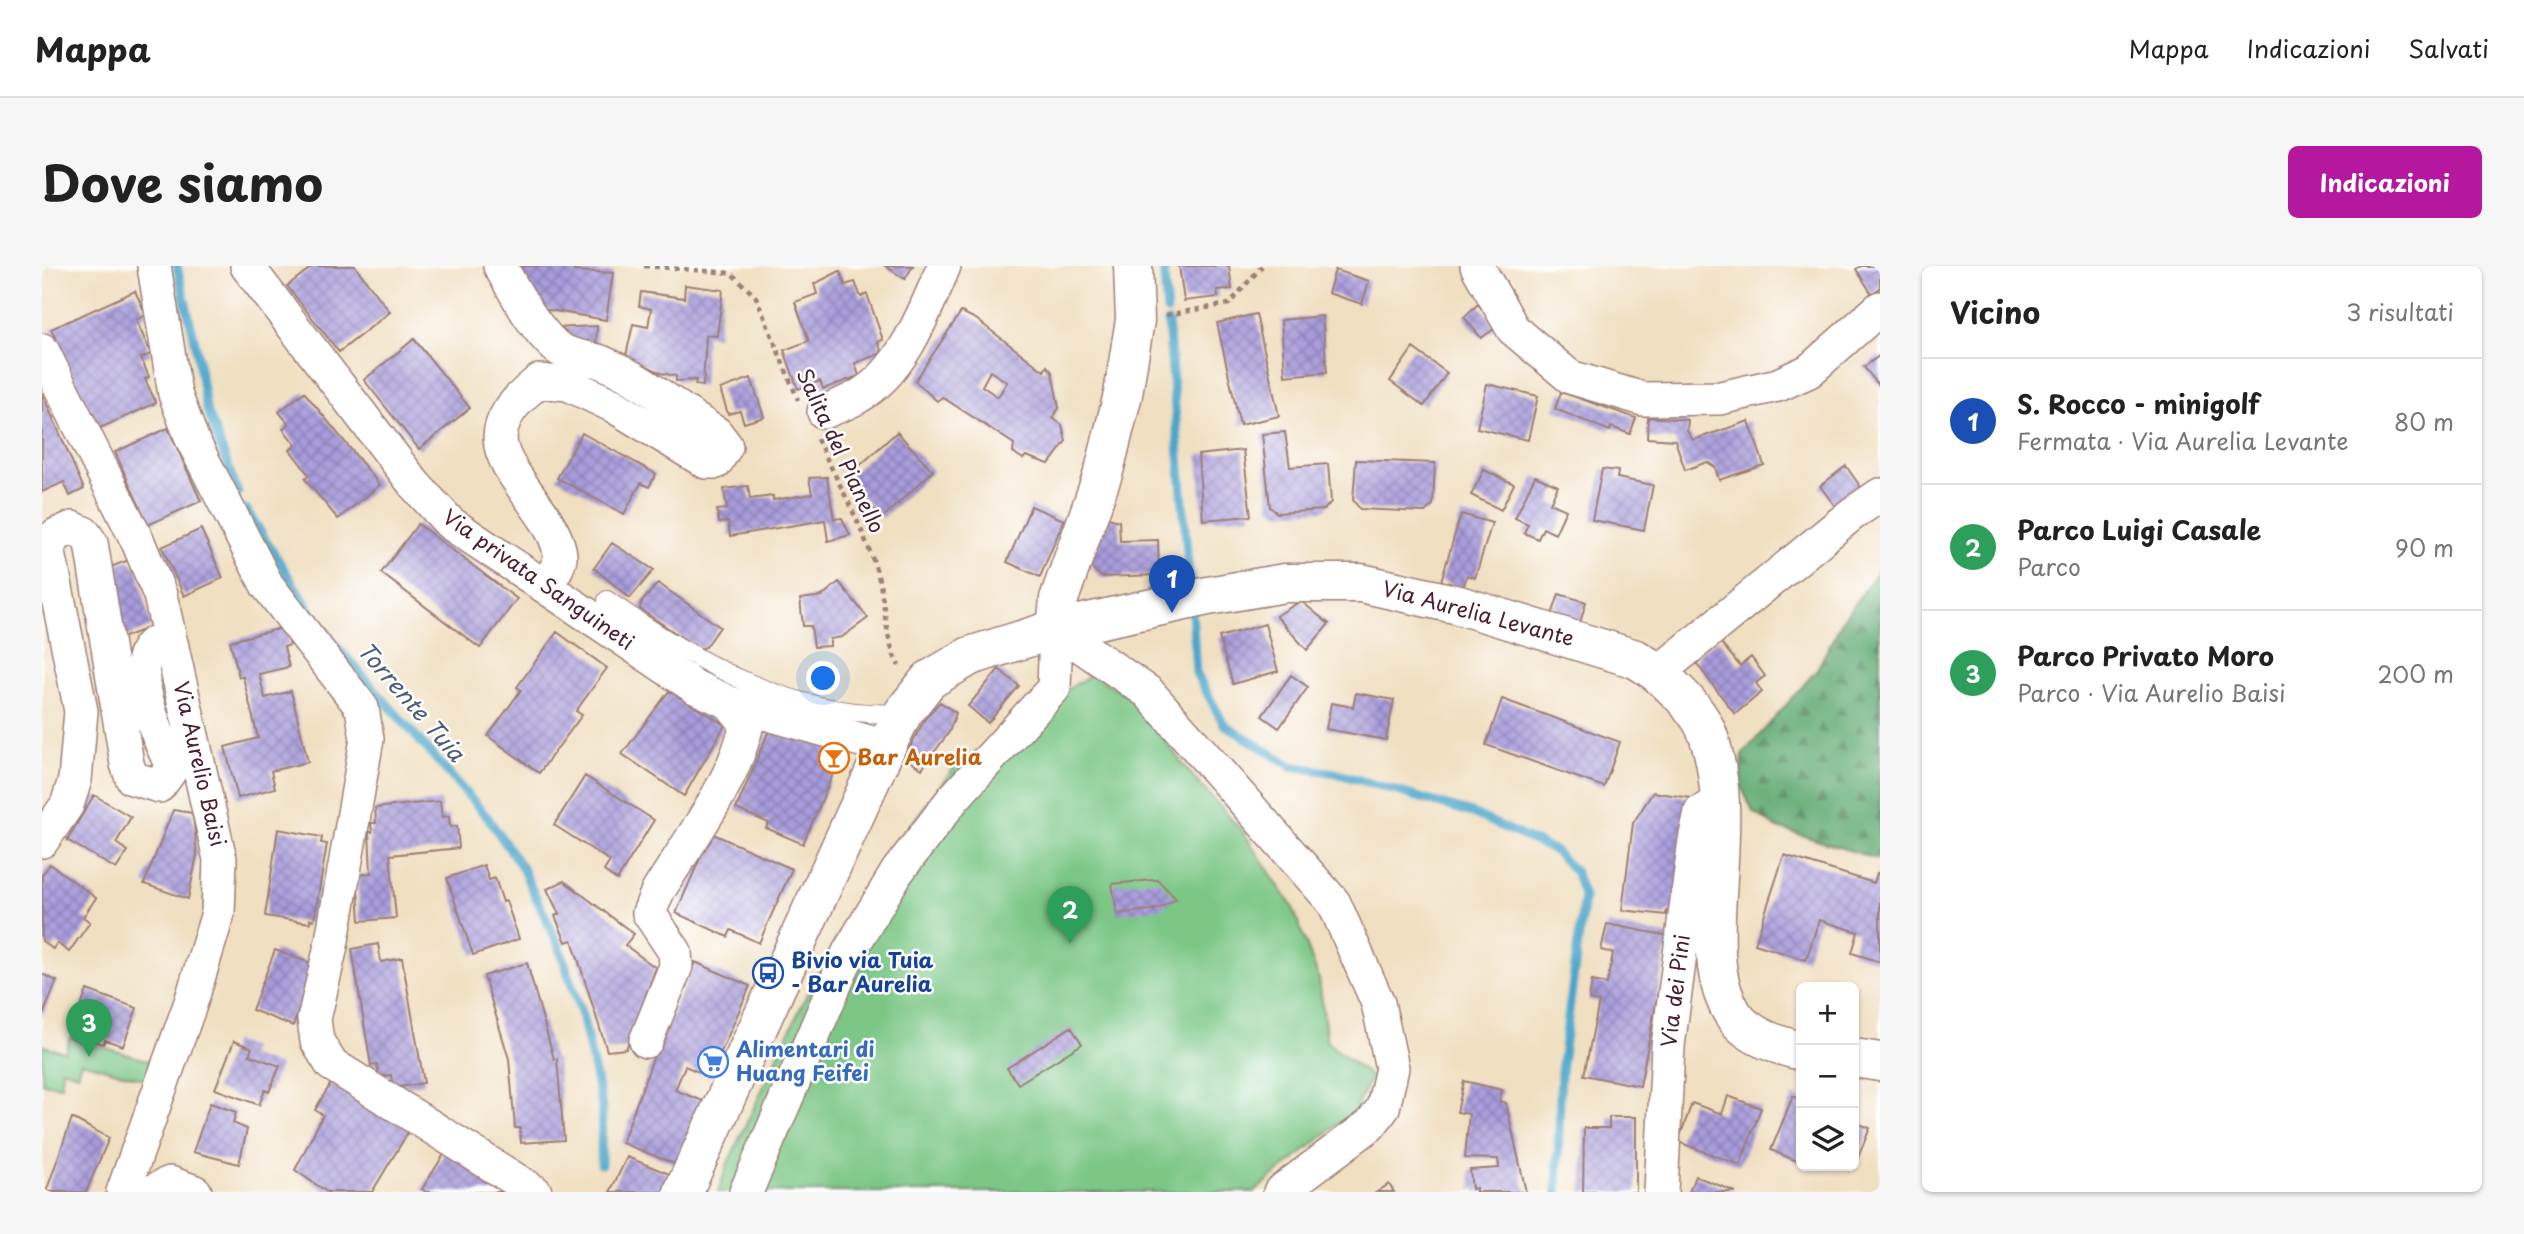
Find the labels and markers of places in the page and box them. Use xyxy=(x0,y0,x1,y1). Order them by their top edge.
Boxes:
pin: 1 xyxy=(1149,555,1195,613)
place label: Bar Aurelia xyxy=(857,740,982,772)
bar icon: Bar Aurelia xyxy=(817,741,851,775)
pin: 2 xyxy=(1047,886,1093,944)
place label: Bivio via Tuia - Bar Aurelia xyxy=(791,943,934,999)
bus stop icon: Bivio via Tuia - Bar Aurelia xyxy=(751,956,785,990)
pin: 3 xyxy=(66,999,112,1057)
place label: Alimentari di Huang Feifei xyxy=(735,1032,875,1088)
supermarket icon: Alimentari di Huang Feifei xyxy=(696,1045,730,1079)

